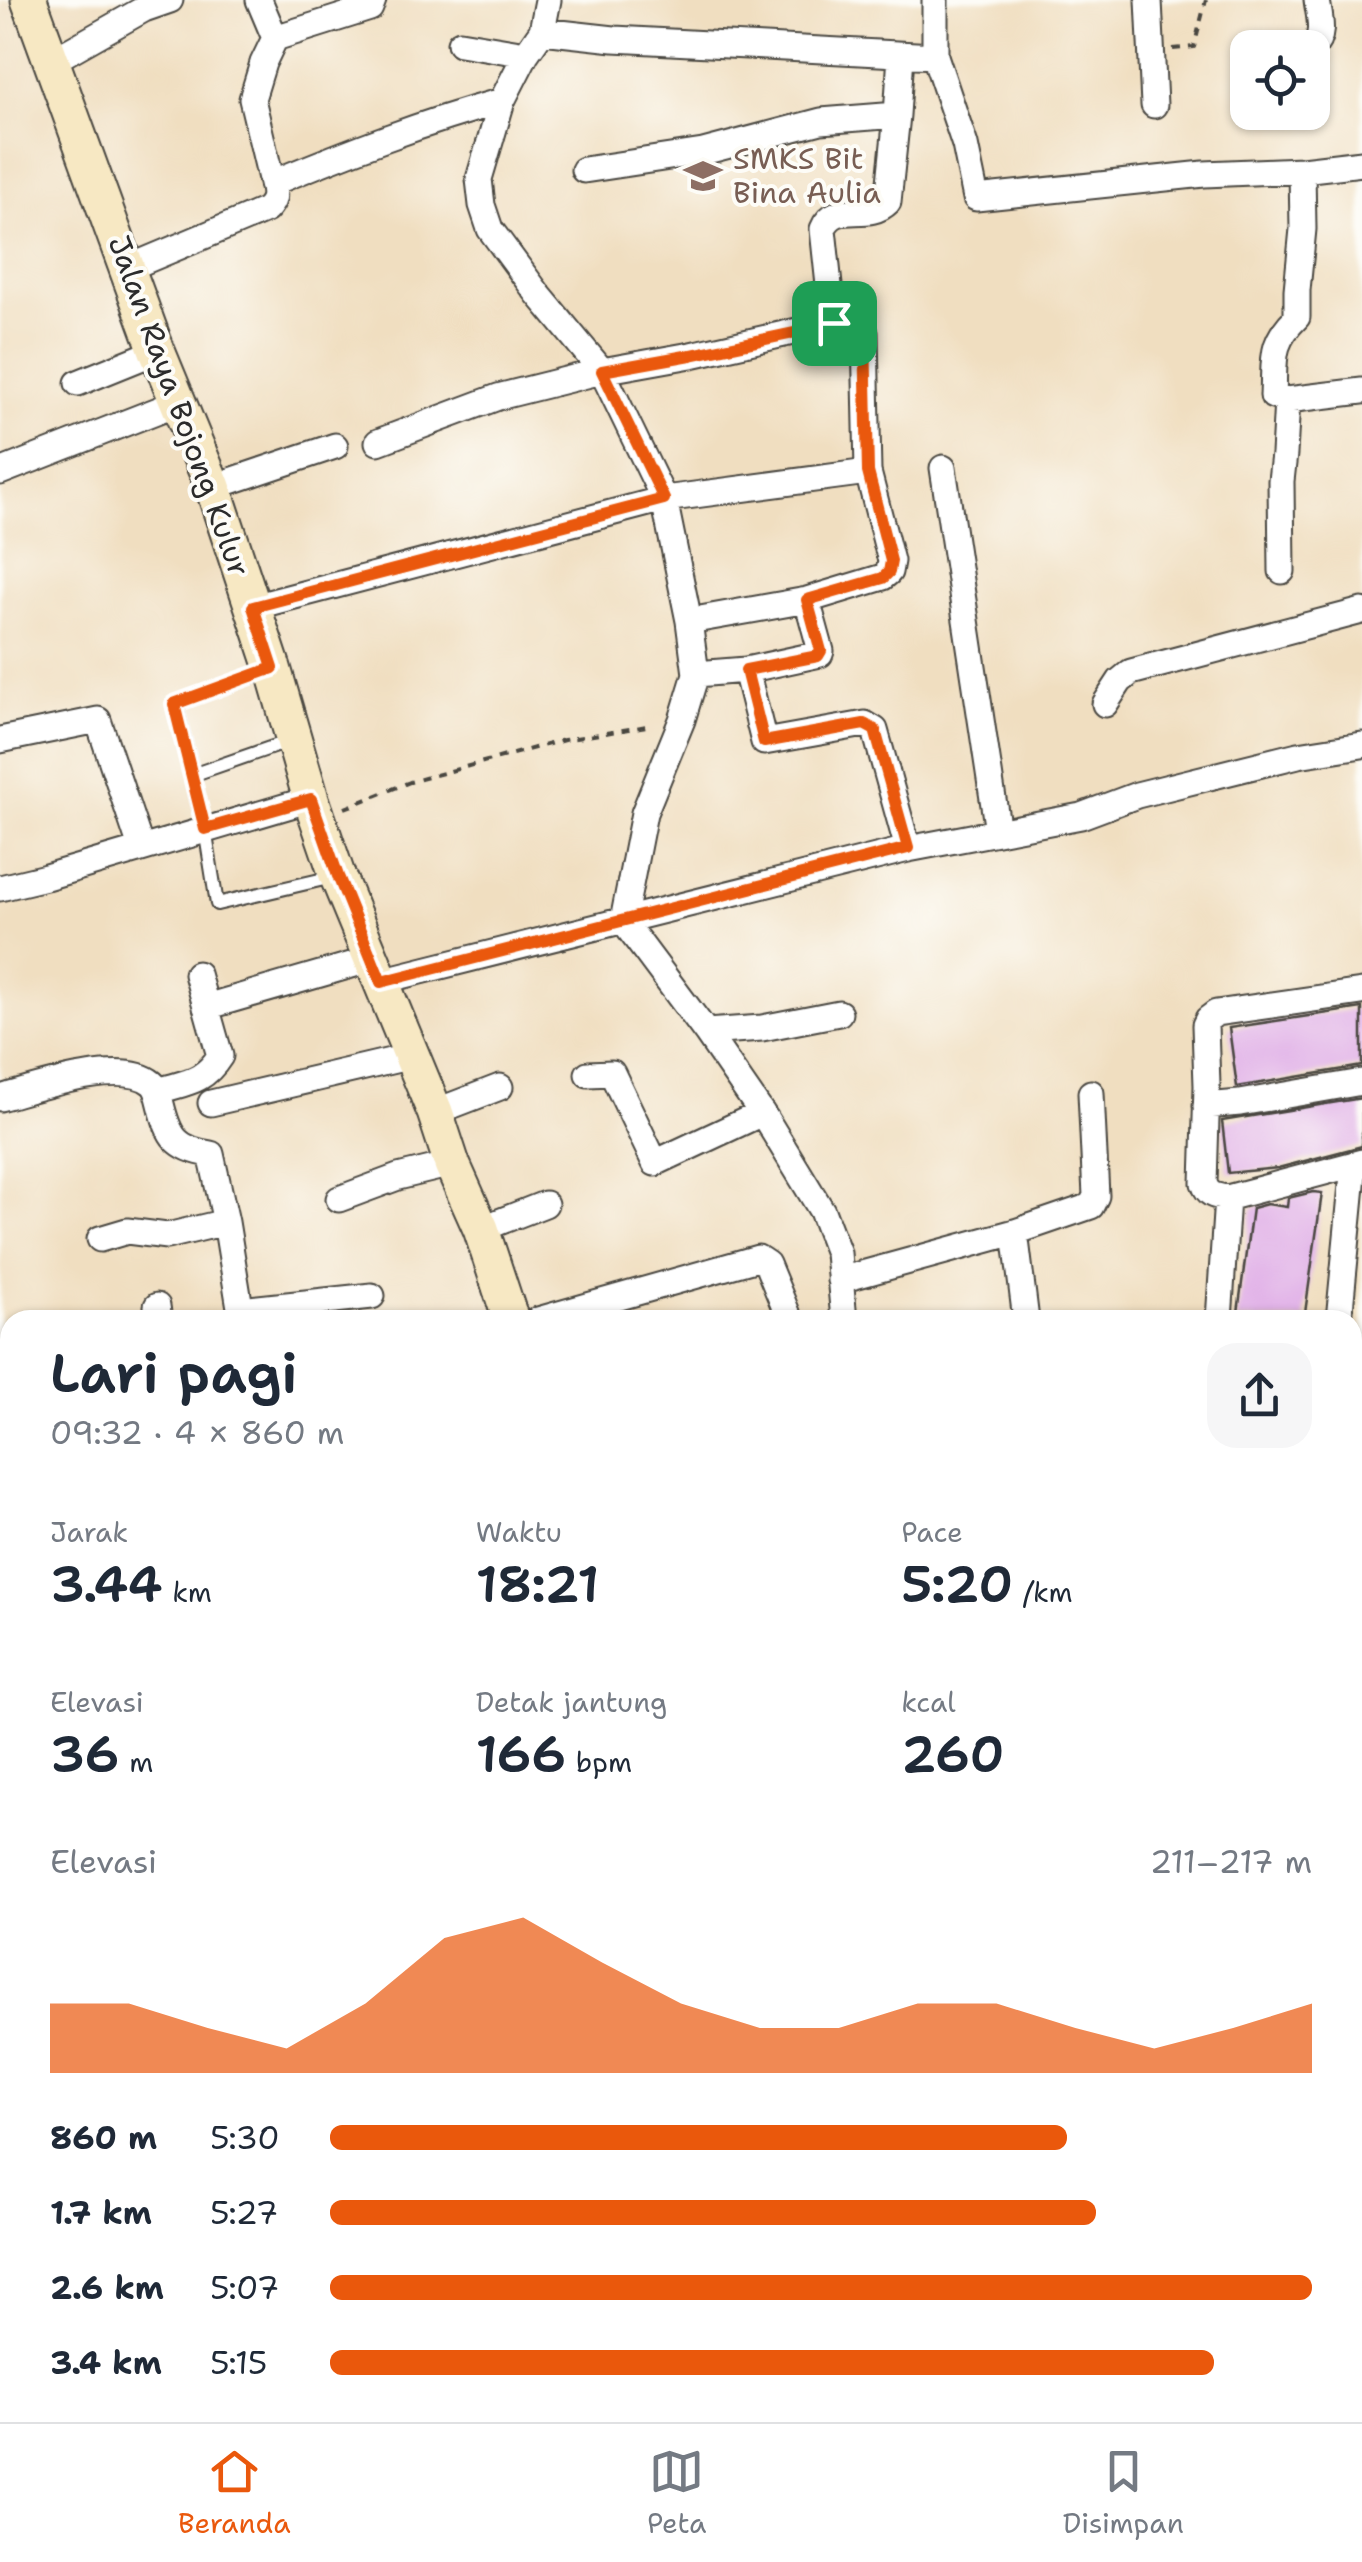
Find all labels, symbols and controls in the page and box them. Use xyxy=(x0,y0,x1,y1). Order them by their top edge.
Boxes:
map controls xyxy=(1230,30,1330,130)
button: locate xyxy=(1230,30,1330,130)
place label: SMKS Bit Bina Aulia xyxy=(733,138,881,213)
school or university icon: SMKS Bit Bina Aulia xyxy=(682,155,724,197)
street label: Jalan Raya Bojong Kulur xyxy=(99,230,260,582)
pin xyxy=(792,281,877,366)
icon: arrive xyxy=(807,296,862,351)
text: Lari pagi xyxy=(50,1336,298,1410)
button: share xyxy=(1207,1343,1312,1448)
text: 09:32 · 4 × 860 m xyxy=(50,1411,344,1454)
text: Jarak xyxy=(50,1513,128,1551)
text: Waktu xyxy=(476,1513,562,1551)
text: Pace xyxy=(901,1513,963,1551)
text: 3.44 xyxy=(50,1551,163,1618)
text: 18:21 xyxy=(476,1551,599,1618)
text: 5:20 xyxy=(901,1551,1013,1618)
text: km xyxy=(163,1573,212,1611)
text: /km xyxy=(1013,1573,1073,1611)
text: Elevasi xyxy=(50,1683,144,1721)
text: Detak jantung xyxy=(476,1683,667,1721)
text: kcal xyxy=(901,1683,956,1721)
text: 36 xyxy=(50,1721,120,1788)
text: 166 xyxy=(476,1721,566,1788)
text: 260 xyxy=(901,1721,1004,1788)
text: m xyxy=(120,1743,153,1781)
text: bpm xyxy=(566,1743,632,1781)
text: Elevasi xyxy=(50,1840,157,1883)
text: 211–217 m xyxy=(1150,1840,1312,1883)
text: 860 m xyxy=(50,2116,157,2159)
text: 5:30 xyxy=(210,2116,280,2159)
text: 1.7 km xyxy=(50,2191,152,2234)
text: 5:27 xyxy=(210,2191,278,2234)
text: 2.6 km xyxy=(50,2266,164,2309)
text: 5:07 xyxy=(210,2266,279,2309)
text: 3.4 km xyxy=(50,2341,162,2384)
text: 5:15 xyxy=(210,2341,267,2384)
tab: Beranda xyxy=(178,2444,291,2542)
tab: Peta xyxy=(647,2444,707,2542)
tab: Disimpan xyxy=(1063,2444,1184,2542)

